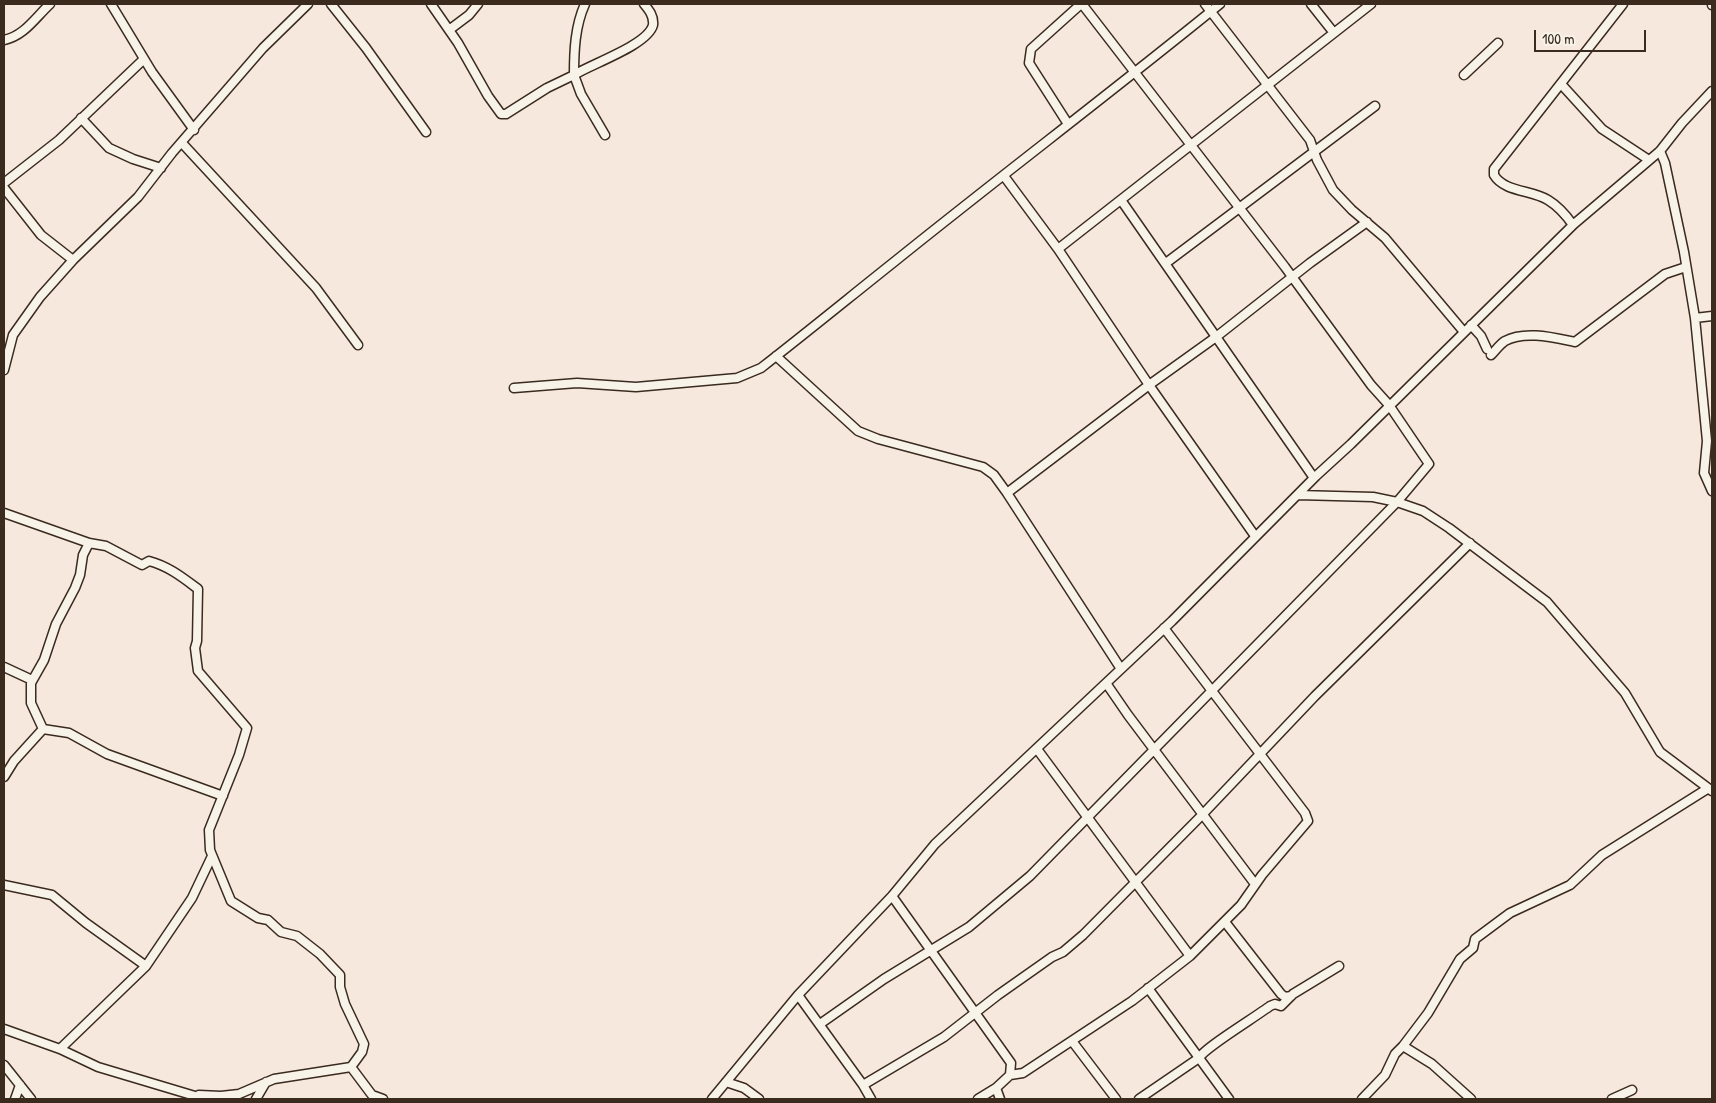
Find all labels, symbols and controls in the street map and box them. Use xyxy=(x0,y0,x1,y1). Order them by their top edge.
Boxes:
scale bar xyxy=(1536,20,1648,52)
text: 100 m xyxy=(1542,28,1575,49)

